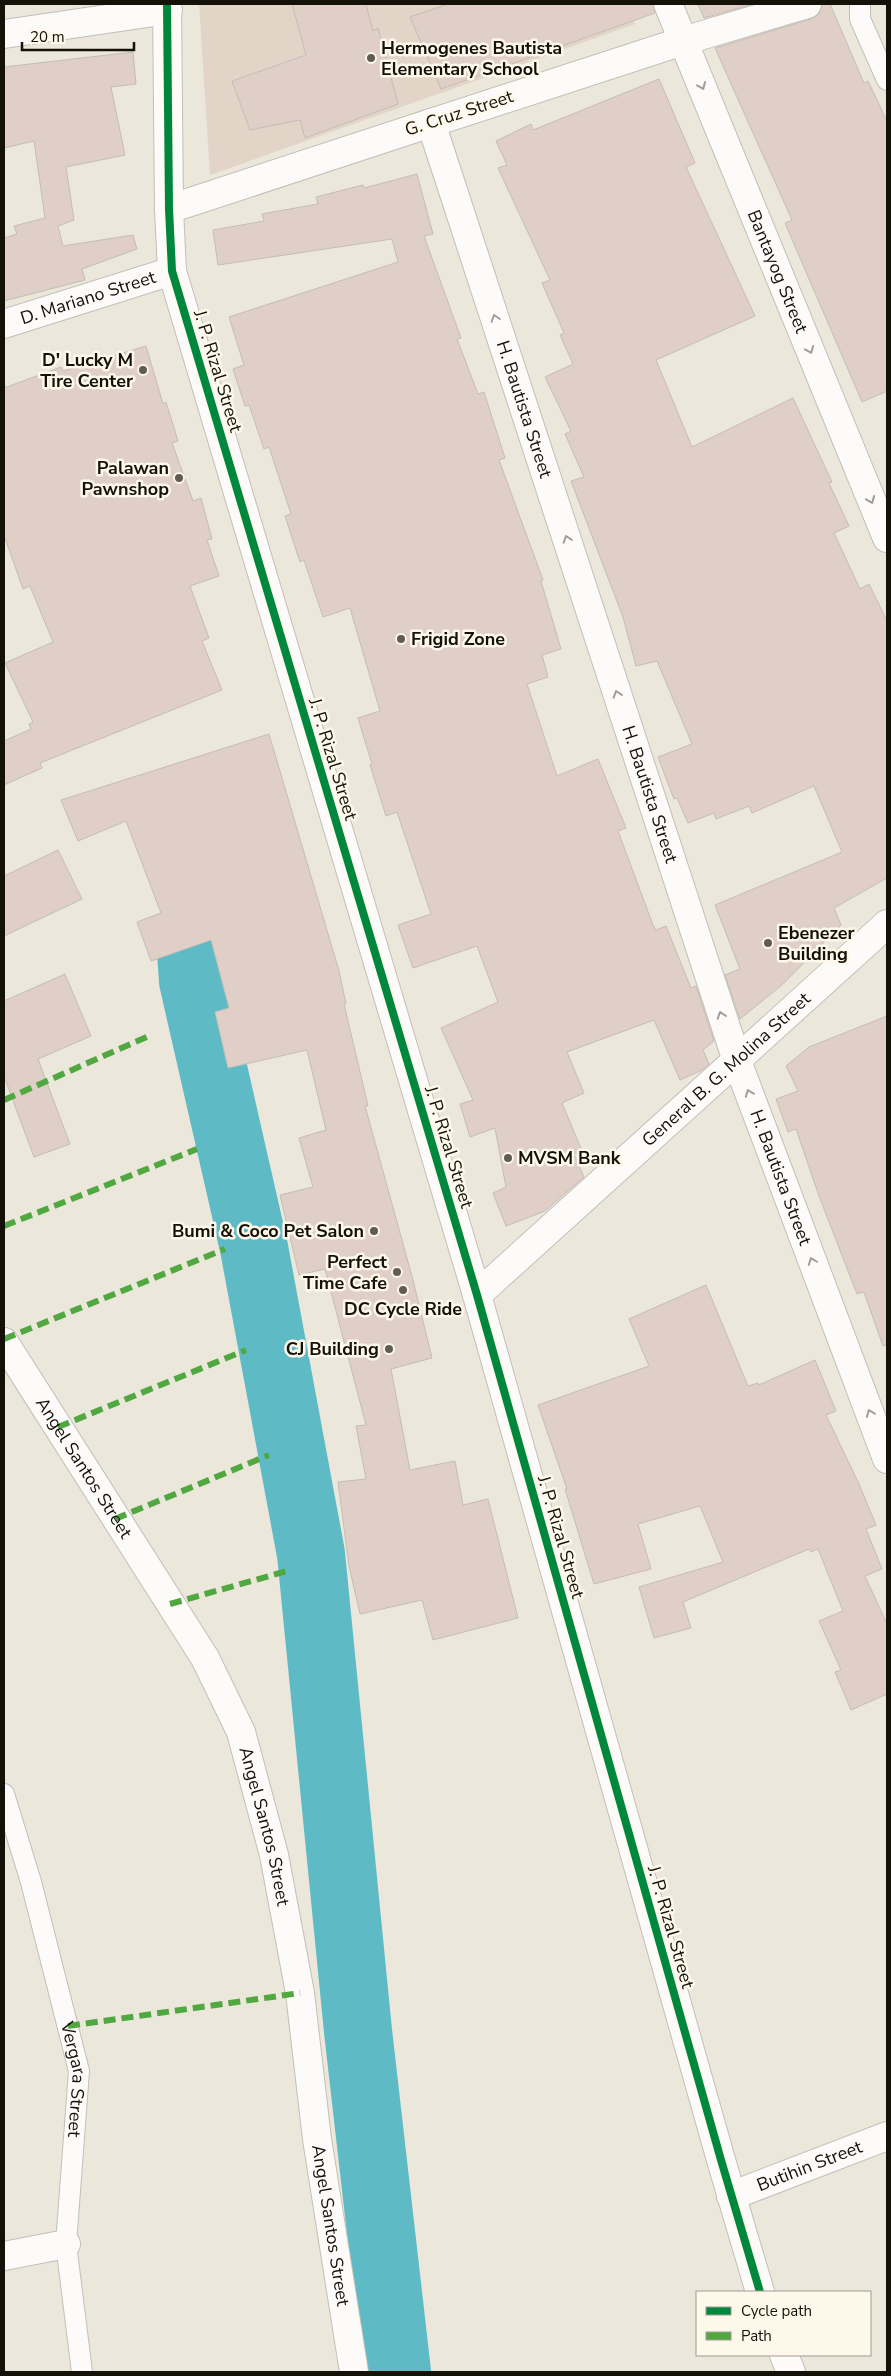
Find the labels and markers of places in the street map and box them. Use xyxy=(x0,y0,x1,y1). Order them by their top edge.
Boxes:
place label: Hermogenes Bautista Elementary School xyxy=(381,36,562,81)
marker: Hermogenes Bautista Elementary School xyxy=(365,52,377,64)
place label: D' Lucky M Tire Center xyxy=(40,348,133,393)
marker: D' Lucky M Tire Center xyxy=(137,364,149,376)
place label: Palawan Pawnshop xyxy=(82,456,169,501)
marker: Palawan Pawnshop xyxy=(173,472,185,484)
place label: Frigid Zone xyxy=(411,627,505,651)
marker: Frigid Zone xyxy=(395,633,407,645)
place label: Ebenezer Building xyxy=(778,921,855,966)
marker: Ebenezer Building xyxy=(762,937,774,949)
place label: MVSM Bank xyxy=(518,1146,621,1170)
marker: MVSM Bank xyxy=(502,1152,514,1164)
place label: Bumi & Coco Pet Salon xyxy=(172,1219,364,1243)
marker: Bumi & Coco Pet Salon xyxy=(368,1225,380,1237)
place label: Perfect Time Cafe xyxy=(303,1250,387,1295)
marker: Perfect Time Cafe xyxy=(391,1266,403,1278)
marker: DC Cycle Ride xyxy=(397,1284,409,1296)
place label: DC Cycle Ride xyxy=(344,1297,462,1321)
place label: CJ Building xyxy=(286,1337,379,1361)
marker: CJ Building xyxy=(383,1343,395,1355)

